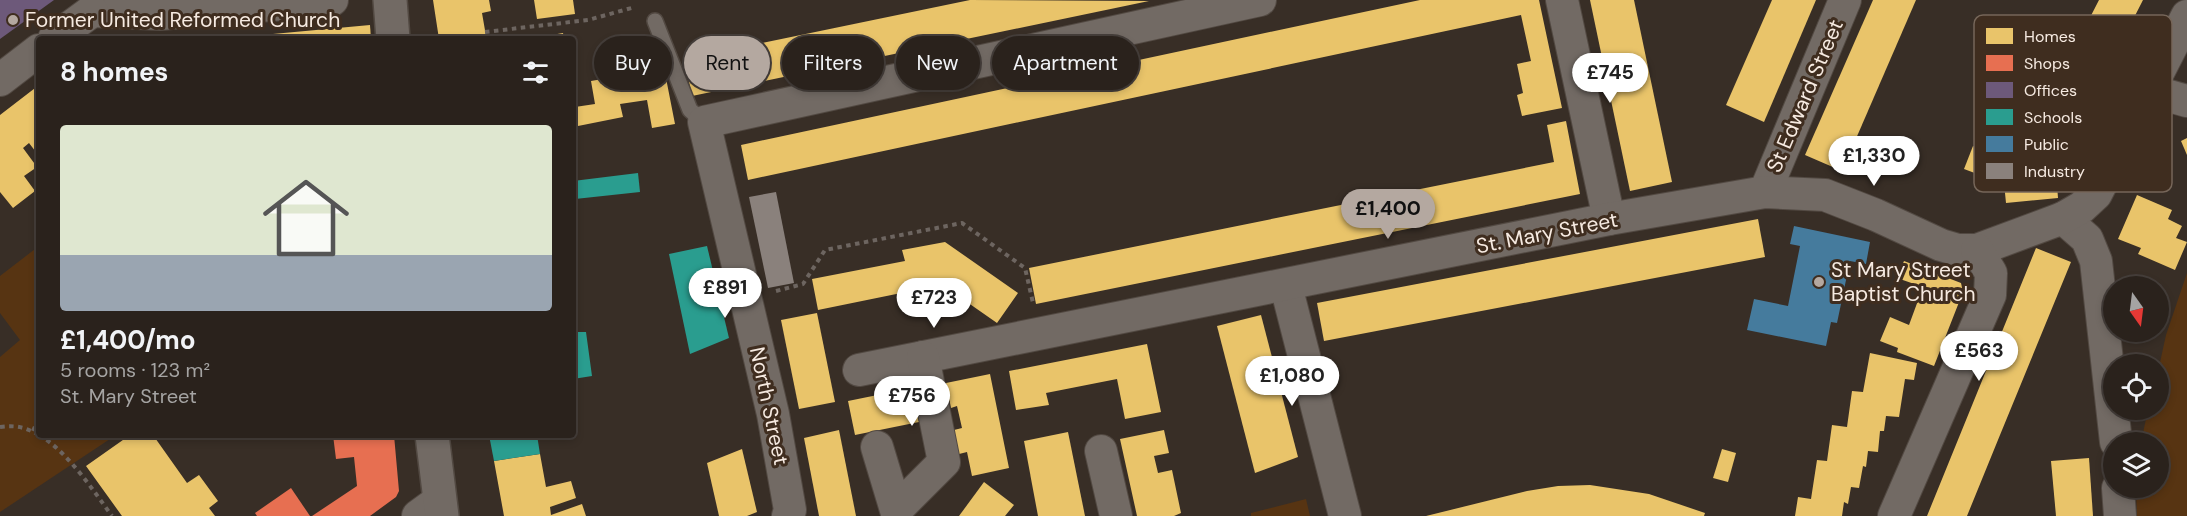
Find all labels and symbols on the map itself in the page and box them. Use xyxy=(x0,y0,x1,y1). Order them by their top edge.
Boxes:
place label: Former United Reformed Church xyxy=(25,6,340,34)
marker: Former United Reformed Church xyxy=(6,13,20,27)
street label: St Edward Street xyxy=(1760,15,1850,177)
legend xyxy=(1974,15,2172,192)
text: Homes xyxy=(2024,26,2076,47)
pin: £745 xyxy=(1574,53,1646,104)
text: Shops xyxy=(2024,53,2070,74)
text: Offices xyxy=(2024,80,2077,101)
text: Schools xyxy=(2024,107,2082,128)
text: Public xyxy=(2024,134,2069,155)
pin: £1,330 xyxy=(1825,136,1923,187)
text: Industry xyxy=(2024,161,2085,182)
pin: £1,400 xyxy=(1339,189,1437,240)
street label: St. Mary Street xyxy=(1474,206,1620,260)
place label: St Mary Street Baptist Church xyxy=(1831,256,1976,308)
pin: £891 xyxy=(689,268,761,319)
marker: St Mary Street Baptist Church xyxy=(1812,275,1826,289)
north arrow xyxy=(2103,276,2169,342)
pin: £723 xyxy=(898,278,970,329)
pin: £563 xyxy=(1943,331,2015,382)
street label: North Street xyxy=(743,344,795,468)
pin: £1,080 xyxy=(1243,356,1341,407)
pin: £756 xyxy=(876,376,948,427)

